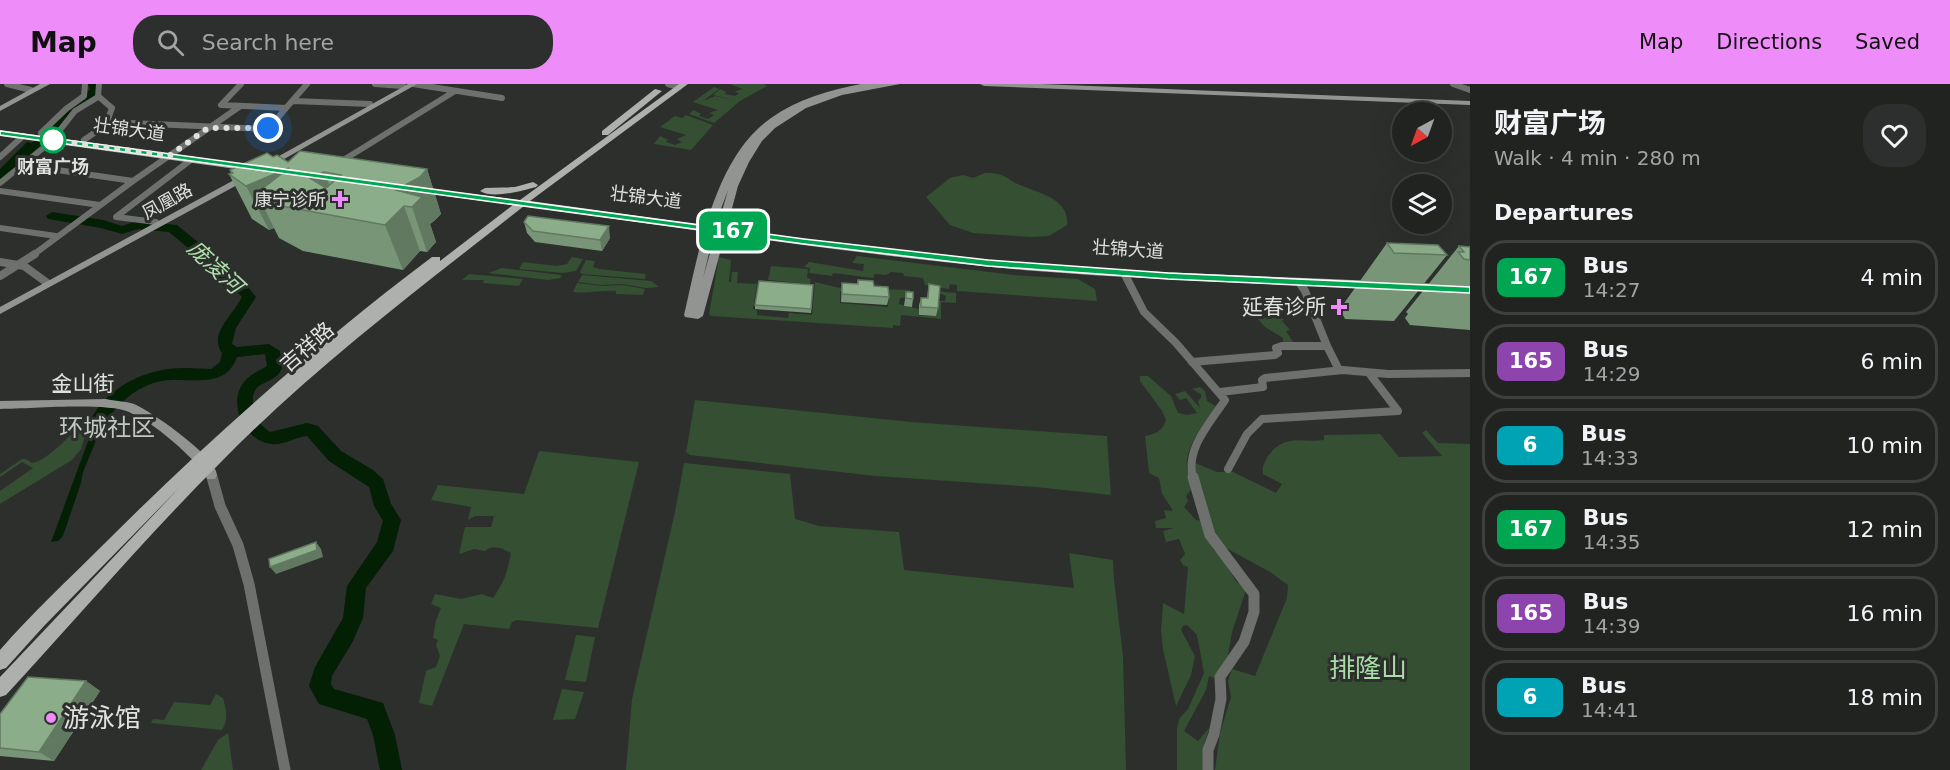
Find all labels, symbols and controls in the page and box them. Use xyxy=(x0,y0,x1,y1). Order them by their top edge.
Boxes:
search box xyxy=(133,15,553,69)
text: Map xyxy=(30,26,97,59)
icon: search xyxy=(154,26,187,59)
text: Search here xyxy=(202,30,334,55)
text: Map xyxy=(1639,30,1683,54)
text: Directions xyxy=(1716,30,1822,54)
text: Saved xyxy=(1855,30,1920,54)
north arrow xyxy=(1392,102,1452,162)
map controls xyxy=(1392,102,1452,234)
button: heart xyxy=(1863,104,1926,167)
text: 财富广场 xyxy=(1494,107,1606,140)
your location xyxy=(253,113,283,143)
street label: 壮锦大道 xyxy=(92,114,166,144)
marker: 财富广场 xyxy=(40,127,66,153)
text: Walk · 4 min · 280 m xyxy=(1494,146,1701,170)
place label: 财富广场 xyxy=(17,156,89,177)
button: layers xyxy=(1392,174,1452,234)
street label: 凤凰路 xyxy=(138,179,196,223)
street label: 壮锦大道 xyxy=(609,182,683,212)
place label: 康宁诊所 xyxy=(254,189,326,210)
marker: 康宁诊所 xyxy=(331,190,349,208)
text: Departures xyxy=(1494,200,1634,225)
line badge: 167 xyxy=(698,212,768,250)
text: 167 xyxy=(711,219,755,243)
water label: 庞凌河 xyxy=(182,235,251,301)
street label: 壮锦大道 xyxy=(1091,236,1165,262)
text: Bus xyxy=(1583,253,1628,278)
text: 167 xyxy=(1509,265,1553,289)
text: 4 min xyxy=(1861,265,1923,290)
text: 14:27 xyxy=(1583,278,1640,302)
place label: 延春诊所 xyxy=(1242,295,1326,319)
marker: 延春诊所 xyxy=(1330,298,1348,316)
street label: 吉祥路 xyxy=(275,317,339,377)
text: Bus xyxy=(1583,337,1628,362)
text: 165 xyxy=(1509,349,1553,373)
text: 6 min xyxy=(1861,349,1923,374)
text: 14:29 xyxy=(1583,362,1640,386)
street label: 金山街 xyxy=(52,372,115,396)
district label: 环城社区 xyxy=(59,414,155,442)
text: Bus xyxy=(1581,421,1627,446)
text: 6 xyxy=(1523,433,1537,457)
text: 10 min xyxy=(1847,433,1923,458)
text: 14:33 xyxy=(1581,446,1639,470)
text: Bus xyxy=(1583,505,1628,530)
text: 167 xyxy=(1509,517,1553,541)
text: 12 min xyxy=(1847,517,1923,542)
text: 14:35 xyxy=(1583,530,1640,554)
text: Bus xyxy=(1583,589,1628,614)
text: 165 xyxy=(1509,601,1553,625)
text: 16 min xyxy=(1847,601,1923,626)
text: 14:39 xyxy=(1583,614,1640,638)
park label: 排隆山 xyxy=(1329,653,1407,683)
text: Bus xyxy=(1581,673,1627,698)
text: 6 xyxy=(1523,685,1537,709)
text: 18 min xyxy=(1847,685,1923,710)
text: 14:41 xyxy=(1581,698,1639,722)
place label: 游泳馆 xyxy=(63,703,141,733)
marker: 游泳馆 xyxy=(44,711,58,725)

